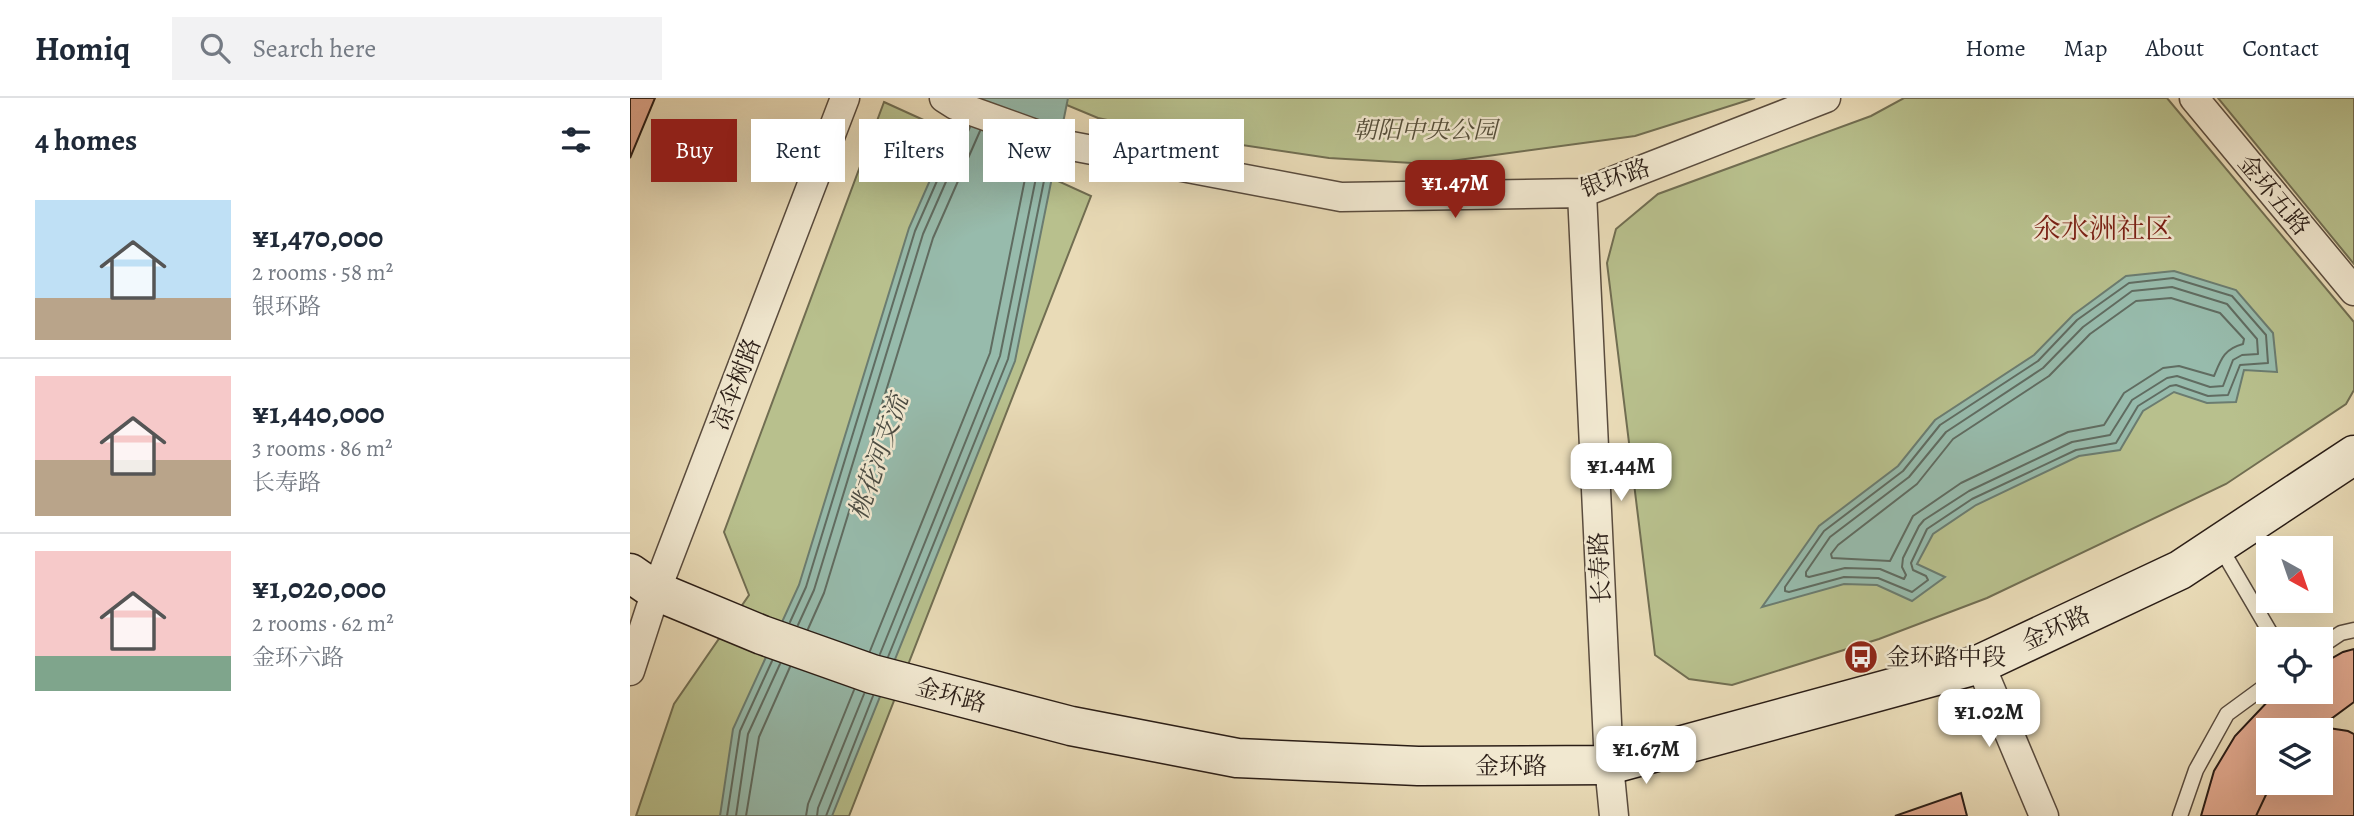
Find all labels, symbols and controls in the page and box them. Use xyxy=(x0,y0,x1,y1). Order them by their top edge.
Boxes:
search box xyxy=(172,17,662,80)
text: Homiq xyxy=(35,26,130,71)
icon: search xyxy=(196,29,234,67)
text: Search here xyxy=(252,31,376,66)
text: Home xyxy=(1965,32,2026,64)
text: Map xyxy=(2064,32,2108,64)
text: About xyxy=(2146,32,2204,64)
text: Contact xyxy=(2242,32,2319,64)
park label: 朝阳中央公园 xyxy=(1353,114,1501,146)
chip: Buy xyxy=(651,119,737,182)
chip: Rent xyxy=(751,119,845,182)
chip: Filters xyxy=(859,119,969,182)
chip: New xyxy=(983,119,1075,182)
chip: Apartment xyxy=(1089,119,1244,182)
text: 4 homes xyxy=(35,120,137,160)
icon: filters xyxy=(557,121,595,159)
street label: 金环五路 xyxy=(2231,148,2317,242)
street label: 银环路 xyxy=(1576,151,1654,205)
pin: ¥1.47M xyxy=(1398,160,1512,220)
text: ¥1.47M xyxy=(1421,167,1489,198)
district label: 氽水洲社区 xyxy=(2033,210,2173,248)
text: ¥1,470,000 xyxy=(252,217,383,257)
icon: home xyxy=(91,228,175,312)
text: 2 rooms · 58 m² xyxy=(252,257,393,288)
text: 银环路 xyxy=(252,291,321,322)
street label: 凉伞树路 xyxy=(704,333,768,435)
water label: 桃花河支流 xyxy=(841,386,917,524)
text: ¥1,440,000 xyxy=(252,393,385,433)
icon: home xyxy=(91,404,175,488)
text: 3 rooms · 86 m² xyxy=(252,433,393,464)
pin: ¥1.44M xyxy=(1564,444,1678,503)
text: ¥1.44M xyxy=(1587,450,1655,481)
text: 长寿路 xyxy=(252,467,321,498)
street label: 长寿路 xyxy=(1582,531,1618,605)
north arrow xyxy=(2256,536,2333,612)
map controls xyxy=(2256,536,2333,795)
text: ¥1,020,000 xyxy=(252,568,386,608)
icon: home xyxy=(91,579,175,663)
street label: 金环路 xyxy=(2017,598,2095,658)
text: 2 rooms · 62 m² xyxy=(252,608,394,639)
button: locate xyxy=(2256,627,2333,704)
bus stop icon: 金环路中段 xyxy=(1842,638,1880,676)
place label: 金环路中段 xyxy=(1886,641,2006,673)
text: 金环六路 xyxy=(252,642,344,673)
street label: 金环路 xyxy=(912,670,990,720)
pin: ¥1.02M xyxy=(1932,690,2046,749)
text: ¥1.02M xyxy=(1954,696,2024,727)
button: layers xyxy=(2256,718,2333,795)
pin: ¥1.67M xyxy=(1589,726,1703,786)
text: ¥1.67M xyxy=(1612,733,1680,764)
street label: 金环路 xyxy=(1475,750,1547,782)

